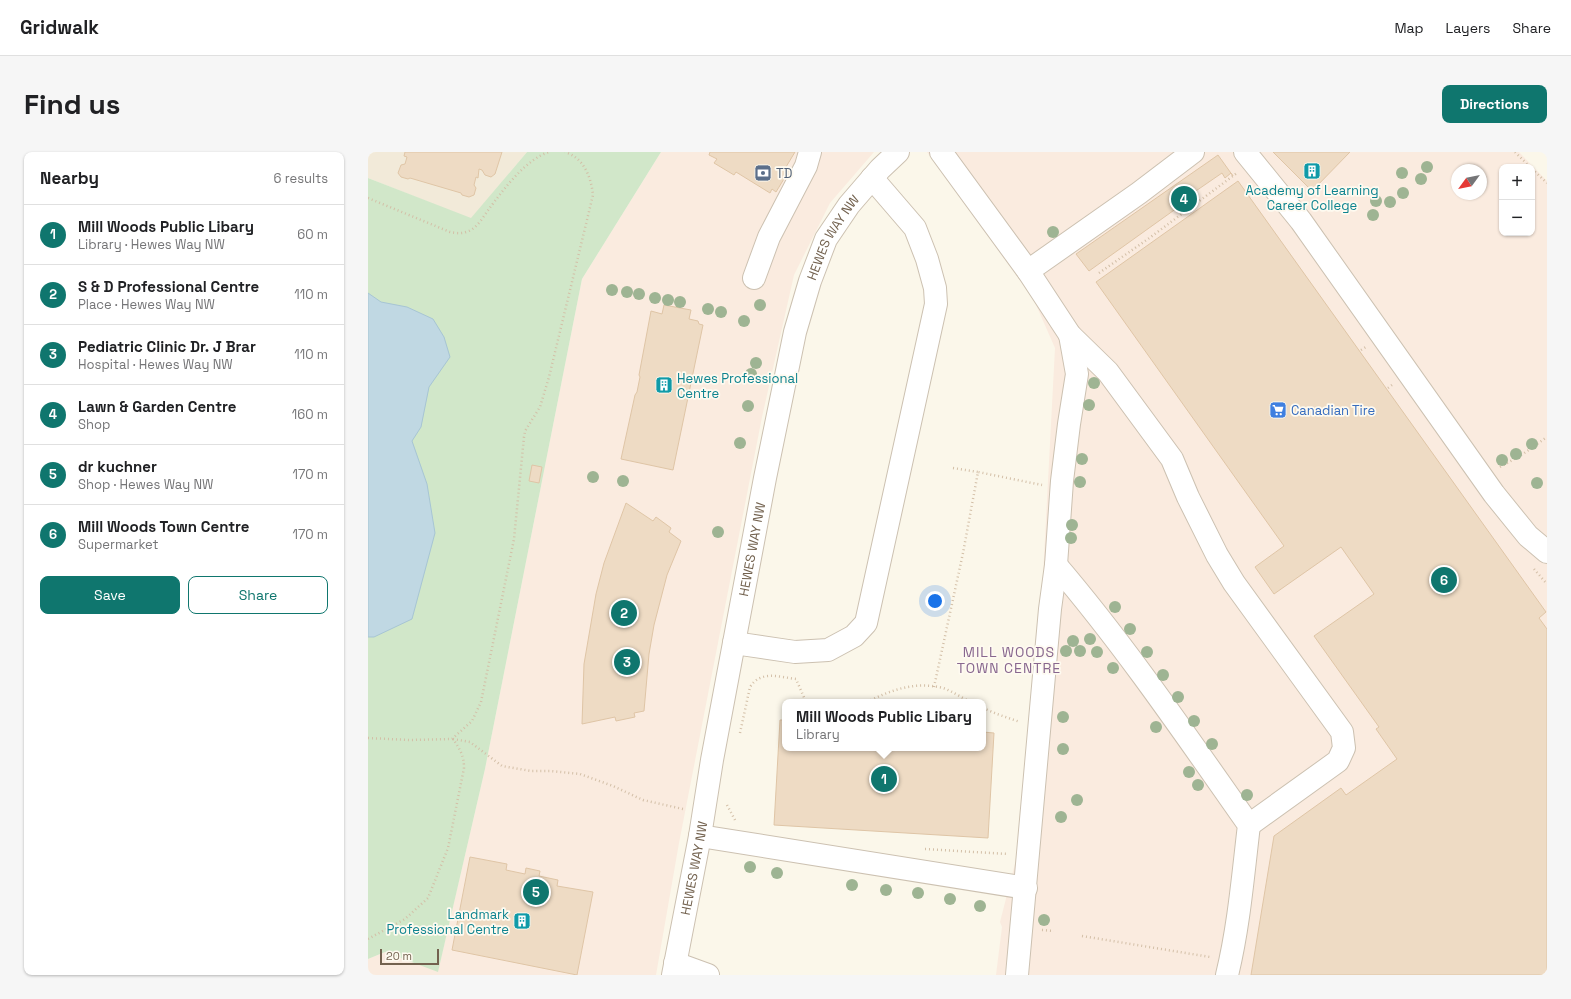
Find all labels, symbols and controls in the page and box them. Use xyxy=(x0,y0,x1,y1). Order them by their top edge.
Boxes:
text: Gridwalk xyxy=(20,15,99,40)
text: Map xyxy=(1394,19,1424,37)
text: Layers xyxy=(1446,19,1490,37)
text: Share xyxy=(1512,19,1551,37)
button: Directions xyxy=(1442,85,1547,123)
text: Find us xyxy=(24,86,121,122)
building icon: Academy of Learning Career College xyxy=(1302,161,1322,181)
bank icon: TD xyxy=(753,163,773,183)
north arrow xyxy=(1451,164,1487,200)
map controls xyxy=(1499,164,1535,236)
button: + xyxy=(1499,164,1535,200)
place label: TD xyxy=(776,165,792,182)
text: Nearby xyxy=(40,167,99,189)
text: 6 results xyxy=(274,170,328,187)
place label: Academy of Learning Career College xyxy=(1245,182,1379,214)
pin: 4 xyxy=(1171,184,1197,214)
street label: HEWES WAY NW xyxy=(803,192,863,283)
button: − xyxy=(1499,200,1535,236)
text: Mill Woods Public Libary xyxy=(78,217,254,236)
text: 1 xyxy=(50,226,56,243)
text: 60 m xyxy=(297,226,328,243)
text: Library · Hewes Way NW xyxy=(78,236,225,253)
text: S & D Professional Centre xyxy=(78,277,259,296)
text: 2 xyxy=(49,286,57,303)
text: 110 m xyxy=(294,286,328,303)
text: Place · Hewes Way NW xyxy=(78,296,215,313)
text: Pediatric Clinic Dr. J Brar xyxy=(78,337,256,356)
text: 3 xyxy=(49,346,57,363)
text: 110 m xyxy=(294,346,328,363)
text: Hospital · Hewes Way NW xyxy=(78,356,233,373)
place label: Hewes Professional Centre xyxy=(677,370,798,402)
building icon: Hewes Professional Centre xyxy=(654,375,674,395)
text: Lawn & Garden Centre xyxy=(78,397,236,416)
supermarket icon: Canadian Tire xyxy=(1268,400,1288,420)
place label: Canadian Tire xyxy=(1291,402,1375,419)
text: 4 xyxy=(49,406,57,423)
text: 160 m xyxy=(292,406,328,423)
text: Shop xyxy=(78,416,110,433)
text: dr kuchner xyxy=(78,457,157,476)
text: 5 xyxy=(49,466,57,483)
text: 170 m xyxy=(292,466,328,483)
text: Shop · Hewes Way NW xyxy=(78,476,214,493)
street label: HEWES WAY NW xyxy=(735,501,769,598)
text: Mill Woods Town Centre xyxy=(78,517,249,536)
text: 6 xyxy=(49,526,57,543)
text: 170 m xyxy=(292,526,328,543)
text: Supermarket xyxy=(78,536,159,553)
pin: 6 xyxy=(1431,565,1457,595)
button: Save xyxy=(40,576,180,614)
button: Share xyxy=(188,576,328,614)
your location xyxy=(925,591,945,611)
pin: 2 xyxy=(611,598,637,628)
district label: MILL WOODS TOWN CENTRE xyxy=(957,643,1061,677)
pin: 3 xyxy=(614,647,640,677)
popup xyxy=(782,699,986,751)
text: Mill Woods Public Libary xyxy=(796,707,972,726)
text: Library xyxy=(796,726,840,743)
pin: 1 xyxy=(871,764,897,794)
street label: HEWES WAY NW xyxy=(677,820,711,916)
pin: 5 xyxy=(523,877,549,907)
place label: Landmark Professional Centre xyxy=(387,906,509,938)
building icon: Landmark Professional Centre xyxy=(512,911,532,931)
scale bar xyxy=(380,947,439,966)
text: 20 m xyxy=(386,949,412,963)

